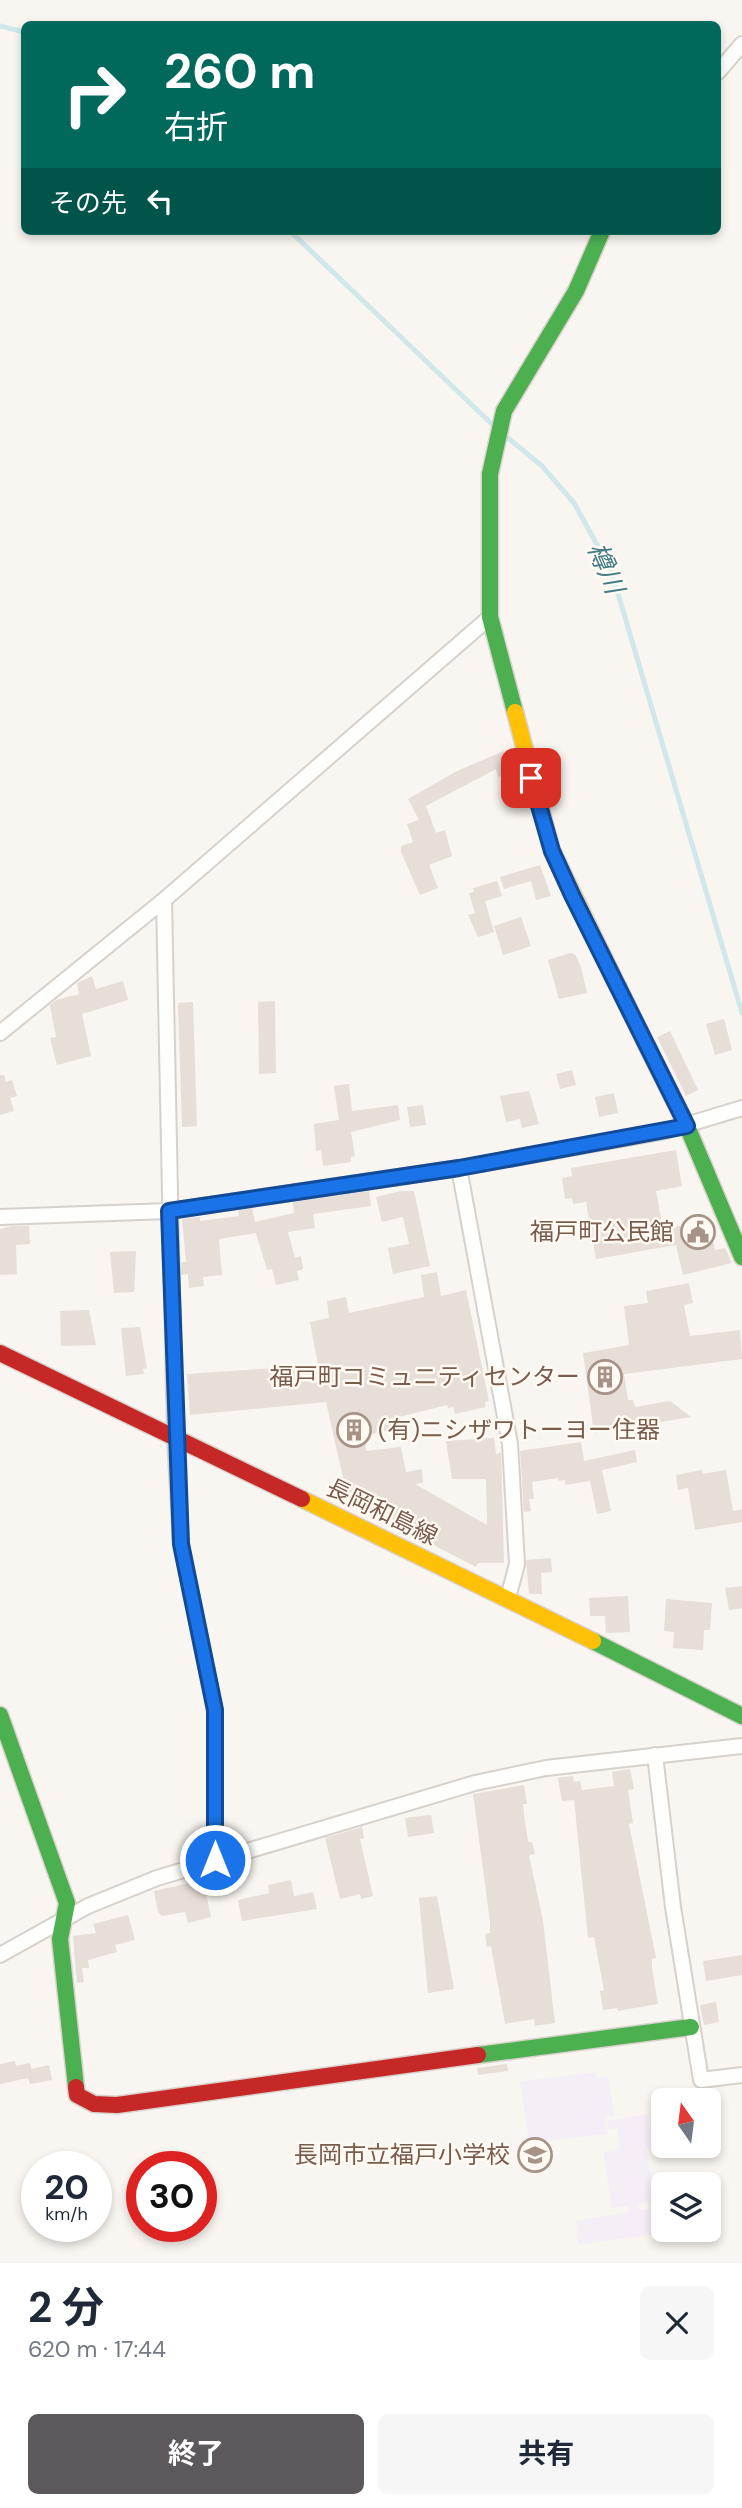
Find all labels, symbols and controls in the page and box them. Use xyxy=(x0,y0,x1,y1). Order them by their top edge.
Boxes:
text: 260 m xyxy=(164,39,315,103)
icon: right xyxy=(49,49,140,140)
text: 右折 xyxy=(164,106,228,148)
icon: left xyxy=(141,182,179,220)
text: その先 xyxy=(49,186,127,220)
water label: 樽川 xyxy=(580,537,633,601)
pin xyxy=(501,748,561,808)
icon: arrive xyxy=(512,759,550,797)
public building icon: 福戸町公民館 xyxy=(679,1213,717,1251)
place label: 福戸町公民館 xyxy=(530,1216,674,1247)
building icon: 福戸町コミュニティセンター xyxy=(586,1358,624,1396)
place label: 福戸町コミュニティセンター xyxy=(269,1361,580,1392)
building icon: (有)ニシザワトーヨー住器 xyxy=(335,1411,373,1449)
place label: (有)ニシザワトーヨー住器 xyxy=(378,1414,660,1445)
street label: 長岡和島線 xyxy=(321,1471,443,1552)
position arrow xyxy=(178,1823,252,1897)
north arrow xyxy=(651,2088,721,2158)
map controls xyxy=(651,2088,721,2242)
school or university icon: 長岡市立福戸小学校 xyxy=(516,2136,554,2174)
place label: 長岡市立福戸小学校 xyxy=(294,2139,510,2170)
speed limit sign: 30 xyxy=(126,2151,217,2242)
text: 20 xyxy=(44,2164,89,2210)
button: layers xyxy=(651,2172,721,2242)
text: km/h xyxy=(45,2202,88,2226)
text: 2 分 xyxy=(28,2280,104,2335)
button: close xyxy=(640,2286,714,2360)
text: 620 m · 17:44 xyxy=(28,2334,166,2364)
button: 終了 xyxy=(28,2414,364,2494)
button: 共有 xyxy=(378,2414,714,2494)

